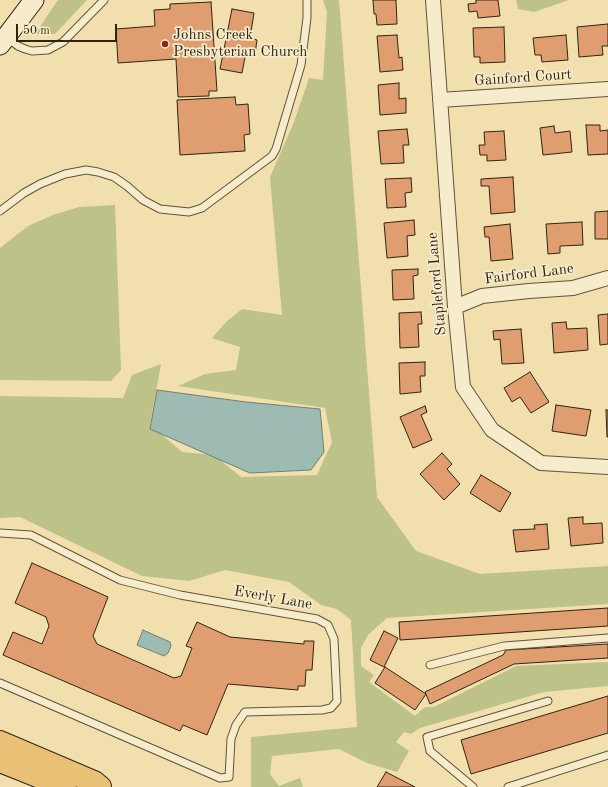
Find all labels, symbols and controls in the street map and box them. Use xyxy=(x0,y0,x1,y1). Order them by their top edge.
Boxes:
scale bar xyxy=(18,16,119,42)
text: 50 m xyxy=(23,25,50,37)
place label: Johns Creek Presbyterian Church xyxy=(173,26,308,61)
marker: Johns Creek Presbyterian Church xyxy=(160,39,170,49)
street label: Gainford Court xyxy=(474,66,572,90)
street label: Stapleford Lane xyxy=(424,232,450,336)
street label: Fairford Lane xyxy=(483,260,575,288)
street label: Everly Lane xyxy=(232,582,314,614)

